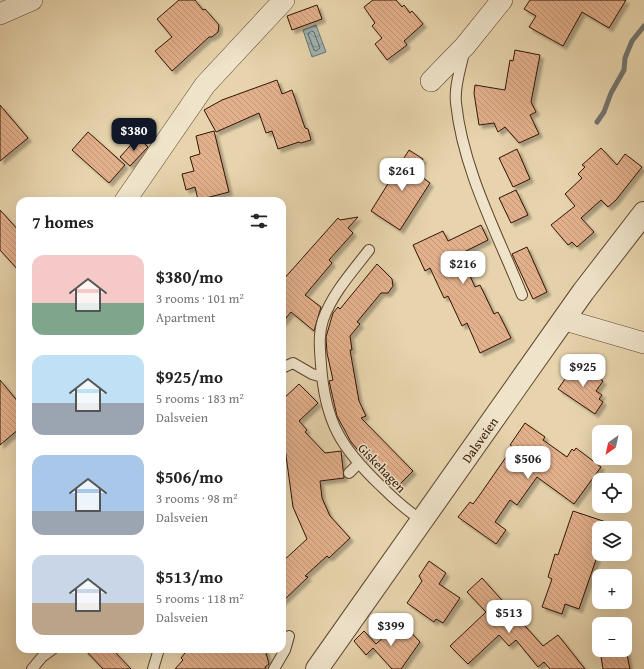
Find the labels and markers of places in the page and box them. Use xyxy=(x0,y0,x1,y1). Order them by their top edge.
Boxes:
pin: $380 xyxy=(110,118,158,152)
pin: $261 xyxy=(378,158,426,192)
pin: $216 xyxy=(439,251,487,285)
pin: $925 xyxy=(559,354,607,388)
pin: $506 xyxy=(504,446,552,480)
pin: $513 xyxy=(485,600,533,634)
pin: $399 xyxy=(367,613,415,647)

